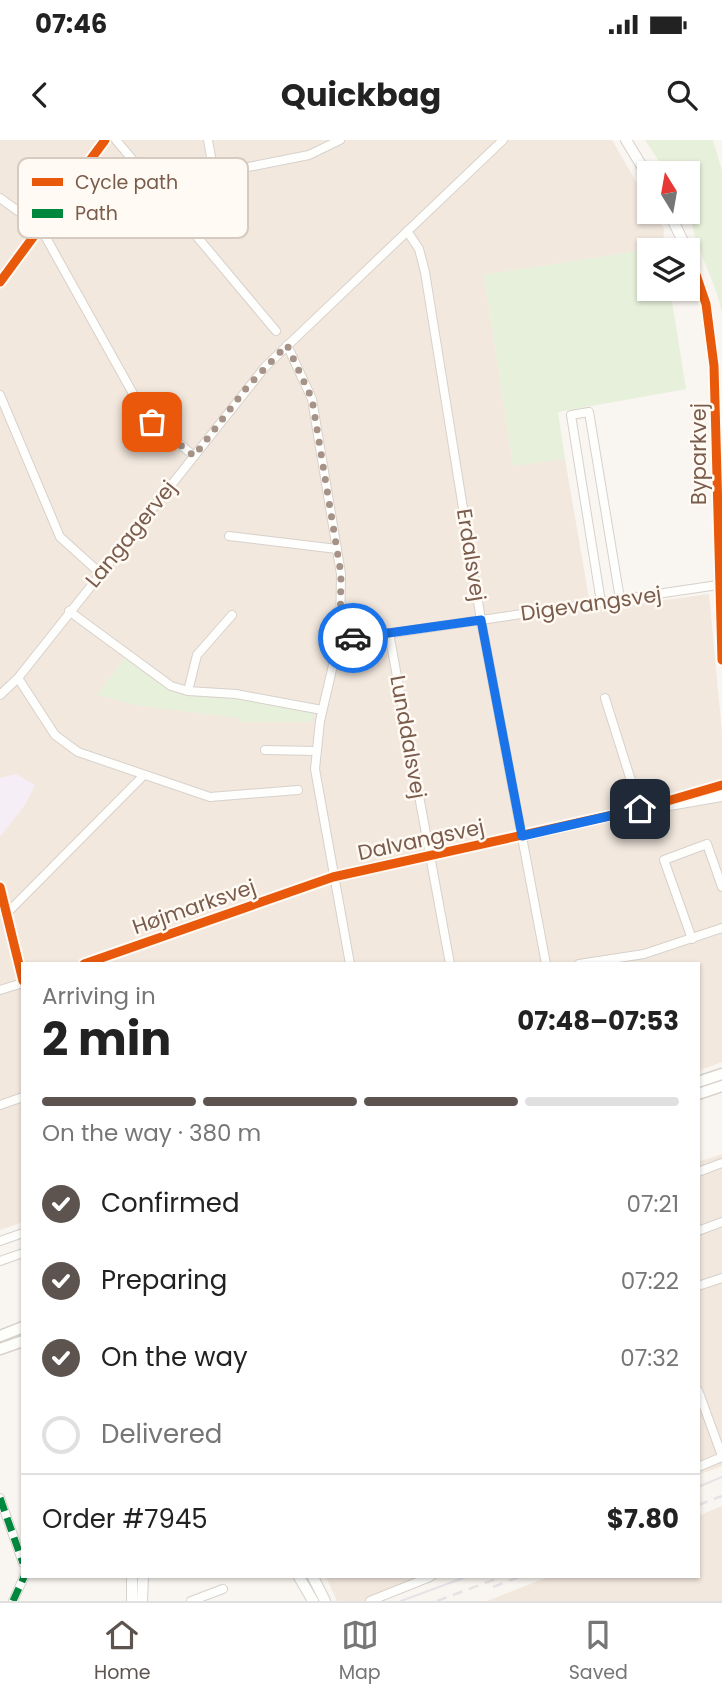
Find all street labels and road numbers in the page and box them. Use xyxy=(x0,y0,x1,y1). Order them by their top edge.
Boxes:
street label: Byparkvej xyxy=(684,403,713,505)
street label: Langagervej xyxy=(78,474,183,593)
street label: Erdalsvej xyxy=(450,507,493,603)
street label: Digevangsvej xyxy=(519,579,663,628)
street label: Lunddalsvej xyxy=(383,673,434,801)
street label: Dalvangsvej xyxy=(355,812,487,867)
street label: Højmarksvej xyxy=(128,872,259,941)

